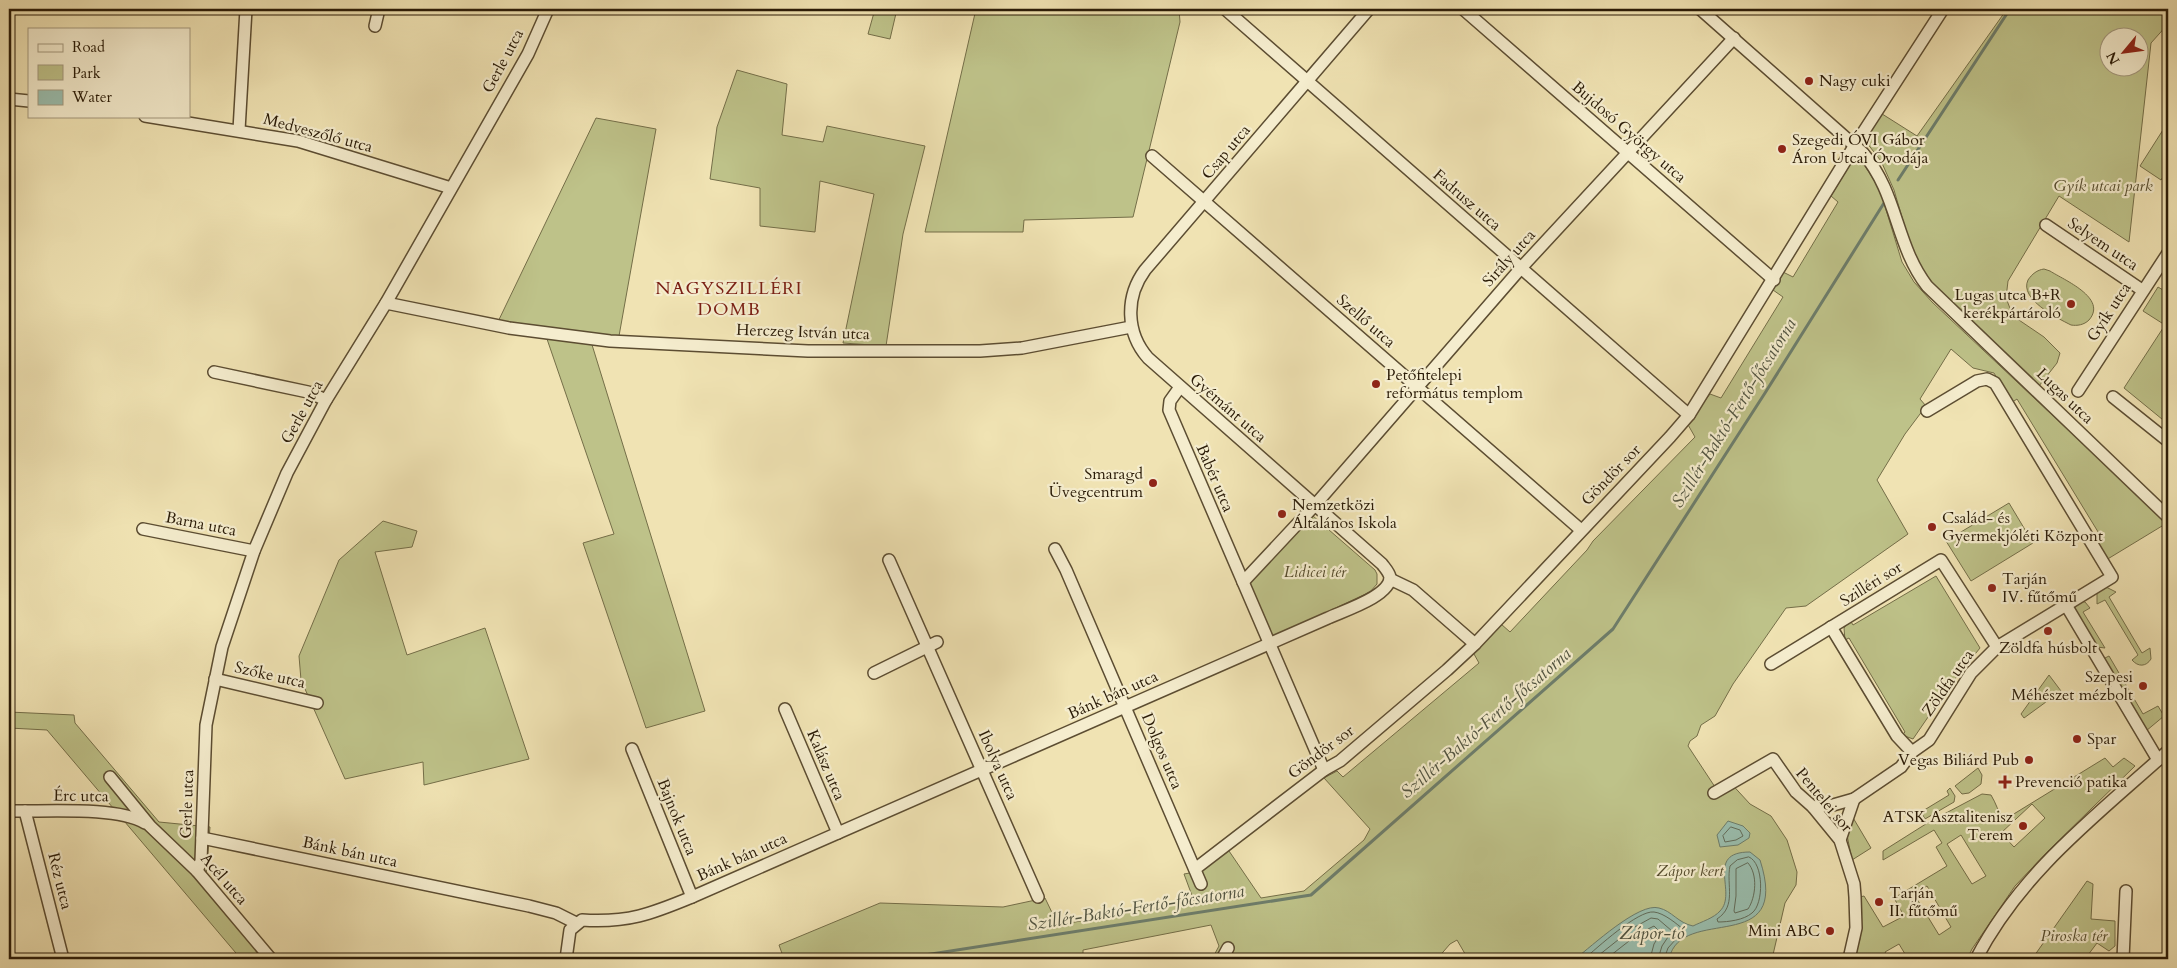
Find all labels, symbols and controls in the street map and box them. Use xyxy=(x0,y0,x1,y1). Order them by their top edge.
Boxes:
street label: Gerle utca xyxy=(477,25,529,97)
legend xyxy=(28,28,190,118)
north arrow xyxy=(2100,28,2150,78)
text: Road xyxy=(72,37,105,57)
text: N xyxy=(2102,48,2124,68)
text: Park xyxy=(72,63,101,83)
place label: Nagy cuki xyxy=(1819,70,1891,92)
marker: Nagy cuki xyxy=(1803,75,1815,87)
street label: Bujdosó György utca xyxy=(1567,76,1691,188)
text: Water xyxy=(71,87,113,107)
street label: Medveszőlő utca xyxy=(261,108,375,158)
street label: Csap utca xyxy=(1197,120,1255,184)
place label: Szegedi ÓVI Gábor Áron Utcai Óvodája xyxy=(1792,129,1929,169)
marker: Szegedi ÓVI Gábor Áron Utcai Óvodája xyxy=(1776,143,1788,155)
street label: Fadrusz utca xyxy=(1428,164,1506,236)
park label: Gyík utcai park xyxy=(2053,175,2153,197)
street label: Selyem utca xyxy=(2063,212,2143,276)
street label: Sirály utca xyxy=(1477,225,1541,291)
district label: NAGYSZILLÉRI DOMB xyxy=(655,276,803,322)
street label: Gyík utca xyxy=(2082,278,2136,346)
place label: Lugas utca B+R kerékpártároló xyxy=(1955,284,2061,324)
street label: Szellő utca xyxy=(1332,289,1400,353)
marker: Lugas utca B+R kerékpártároló xyxy=(2065,298,2077,310)
water label: Szillér-Baktó-Fertő-főcsatorna xyxy=(1665,314,1803,512)
street label: Herczeg István utca xyxy=(736,319,870,345)
street label: Lugas utca xyxy=(2031,363,2099,429)
place label: Petőfitelepi református templom xyxy=(1386,364,1523,404)
street label: Gyémánt utca xyxy=(1185,368,1271,448)
street label: Gerle utca xyxy=(276,376,328,448)
marker: Petőfitelepi református templom xyxy=(1370,378,1382,390)
street label: Göndör sor xyxy=(1576,439,1646,511)
street label: Babér utca xyxy=(1191,441,1239,515)
place label: Smaragd Üvegcentrum xyxy=(1049,463,1143,503)
marker: Smaragd Üvegcentrum xyxy=(1147,477,1159,489)
place label: Nemzetközi Általános Iskola xyxy=(1292,494,1397,534)
street label: Barna utca xyxy=(164,506,239,542)
place label: Család- és Gyermekjóléti Központ xyxy=(1942,507,2103,547)
marker: Nemzetközi Általános Iskola xyxy=(1276,508,1288,520)
marker: Család- és Gyermekjóléti Központ xyxy=(1926,521,1938,533)
street label: Szilléri sor xyxy=(1836,556,1906,612)
park label: Lidicei tér xyxy=(1284,561,1347,583)
place label: Tarján IV. fűtőmű xyxy=(2002,568,2077,608)
marker: Tarján IV. fűtőmű xyxy=(1986,582,1998,594)
marker: Zöldfa húsbolt xyxy=(2042,625,2054,637)
place label: Zöldfa húsbolt xyxy=(1999,637,2097,659)
water label: Szillér-Baktó-Fertő-főcsatorna xyxy=(1395,642,1577,804)
street label: Zöldfa utca xyxy=(1917,645,1979,721)
street label: Szőke utca xyxy=(232,656,308,694)
street label: Bánk bán utca xyxy=(1064,665,1162,725)
place label: Szepesi Méhészet mézbolt xyxy=(2011,666,2134,706)
marker: Szepesi Méhészet mézbolt xyxy=(2137,680,2149,692)
street label: Dolgos utca xyxy=(1136,709,1188,793)
street label: Göndör sor xyxy=(1283,720,1359,784)
street label: Kalász utca xyxy=(801,726,851,804)
street label: Ibolya utca xyxy=(973,727,1023,804)
place label: Spar xyxy=(2087,728,2116,750)
marker: Spar xyxy=(2071,733,2083,745)
place label: Vegas Biliárd Pub xyxy=(1898,749,2019,771)
marker: Vegas Biliárd Pub xyxy=(2023,754,2035,766)
street label: Pentelei sor xyxy=(1790,763,1858,837)
street label: Gerle utca xyxy=(175,769,199,839)
place label: Prevenció patika xyxy=(2015,771,2127,793)
street label: Bajnok utca xyxy=(652,775,702,859)
marker: Prevenció patika xyxy=(1999,776,2011,788)
street label: Érc utca xyxy=(53,785,109,807)
place label: ATSK Asztalitenisz Terem xyxy=(1883,806,2013,846)
marker: ATSK Asztalitenisz Terem xyxy=(2017,820,2029,832)
street label: Bánk bán utca xyxy=(693,827,791,887)
street label: Bánk bán utca xyxy=(300,831,400,873)
street label: Acél utca xyxy=(195,848,253,910)
street label: Réz utca xyxy=(42,850,78,912)
park label: Zápor kert xyxy=(1656,860,1724,882)
water label: Szillér-Baktó-Fertő-főcsatorna xyxy=(1026,879,1246,937)
place label: Tarján II. fűtőmű xyxy=(1889,882,1958,922)
marker: Tarján II. fűtőmű xyxy=(1873,896,1885,908)
place label: Mini ABC xyxy=(1748,920,1820,942)
water label: Zápor-tó xyxy=(1619,921,1685,946)
marker: Mini ABC xyxy=(1824,925,1836,937)
park label: Piroska tér xyxy=(2041,925,2108,947)

